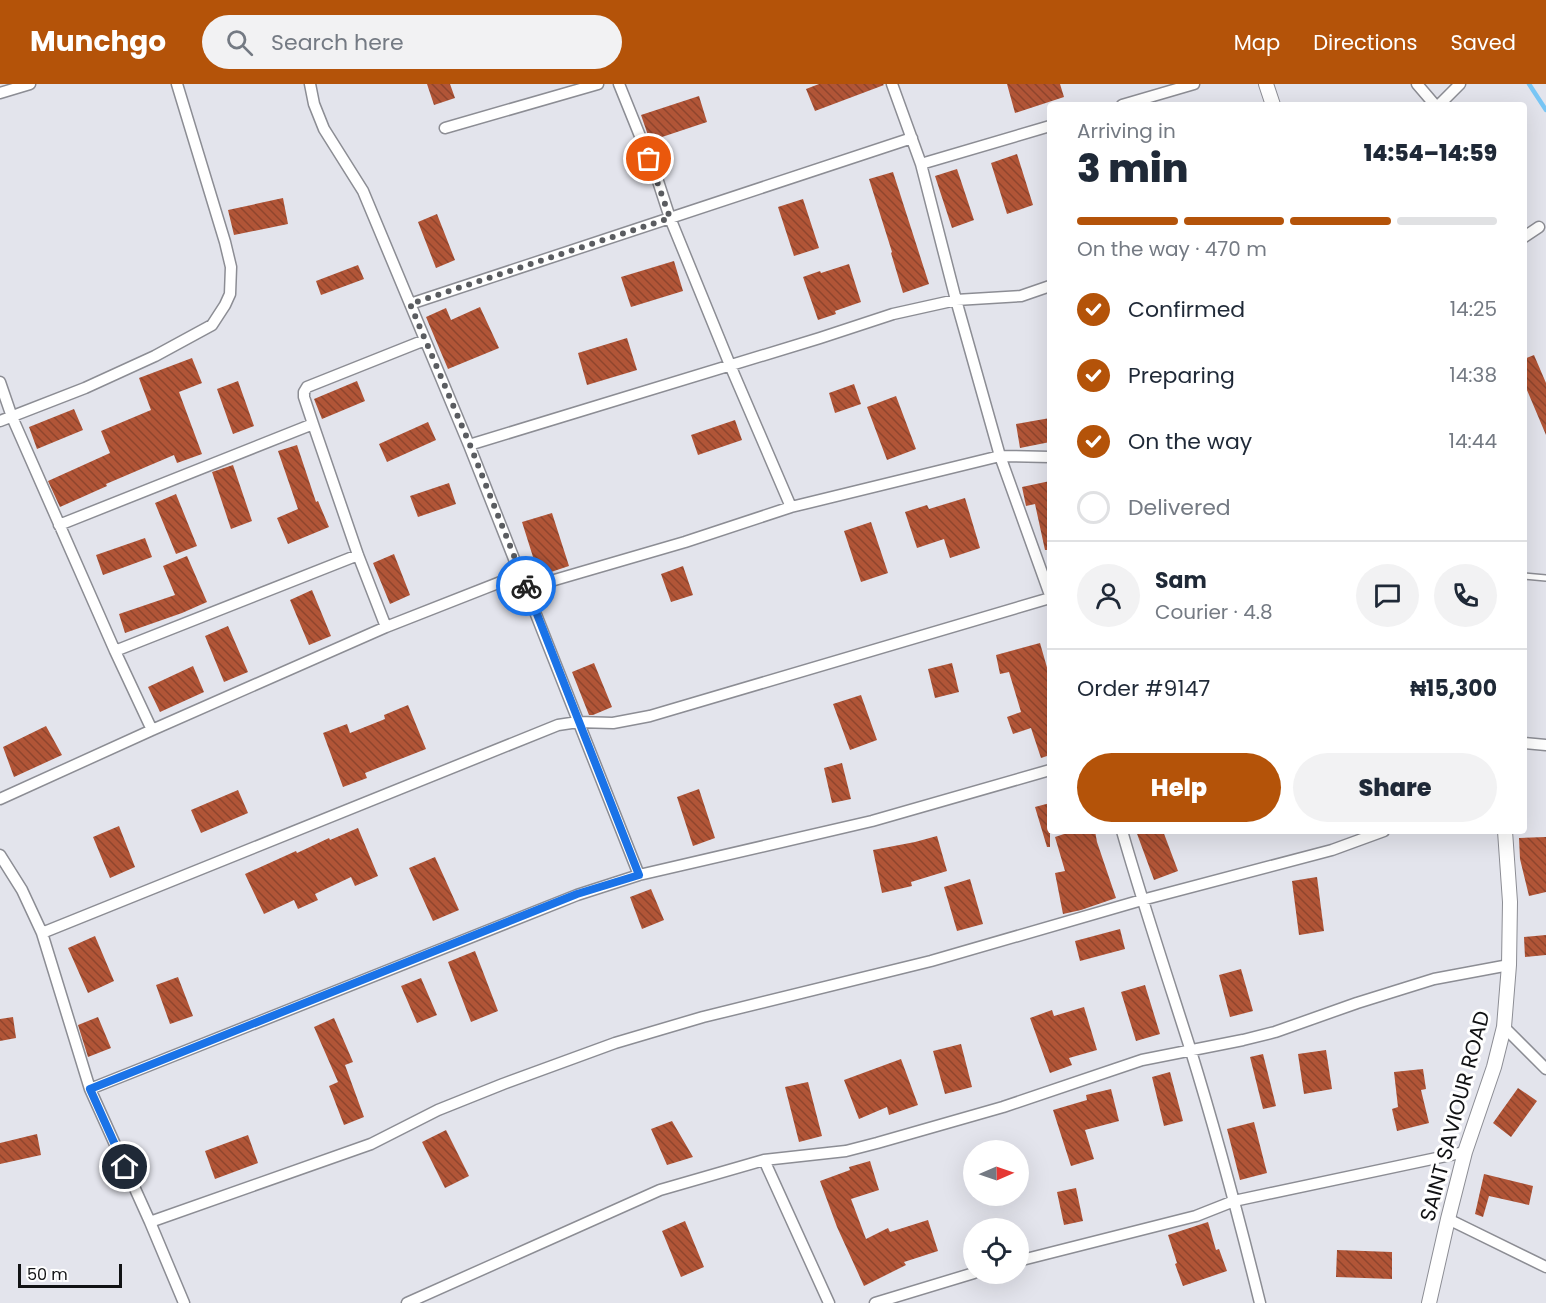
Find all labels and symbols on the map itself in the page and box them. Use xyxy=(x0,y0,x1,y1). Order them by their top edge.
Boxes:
pin xyxy=(623,133,674,184)
courier xyxy=(496,556,556,616)
street label: SAINT SAVIOUR ROAD xyxy=(1412,1008,1497,1224)
north arrow xyxy=(963,1140,1029,1206)
pin xyxy=(99,1141,150,1192)
scale bar xyxy=(18,1261,122,1288)

